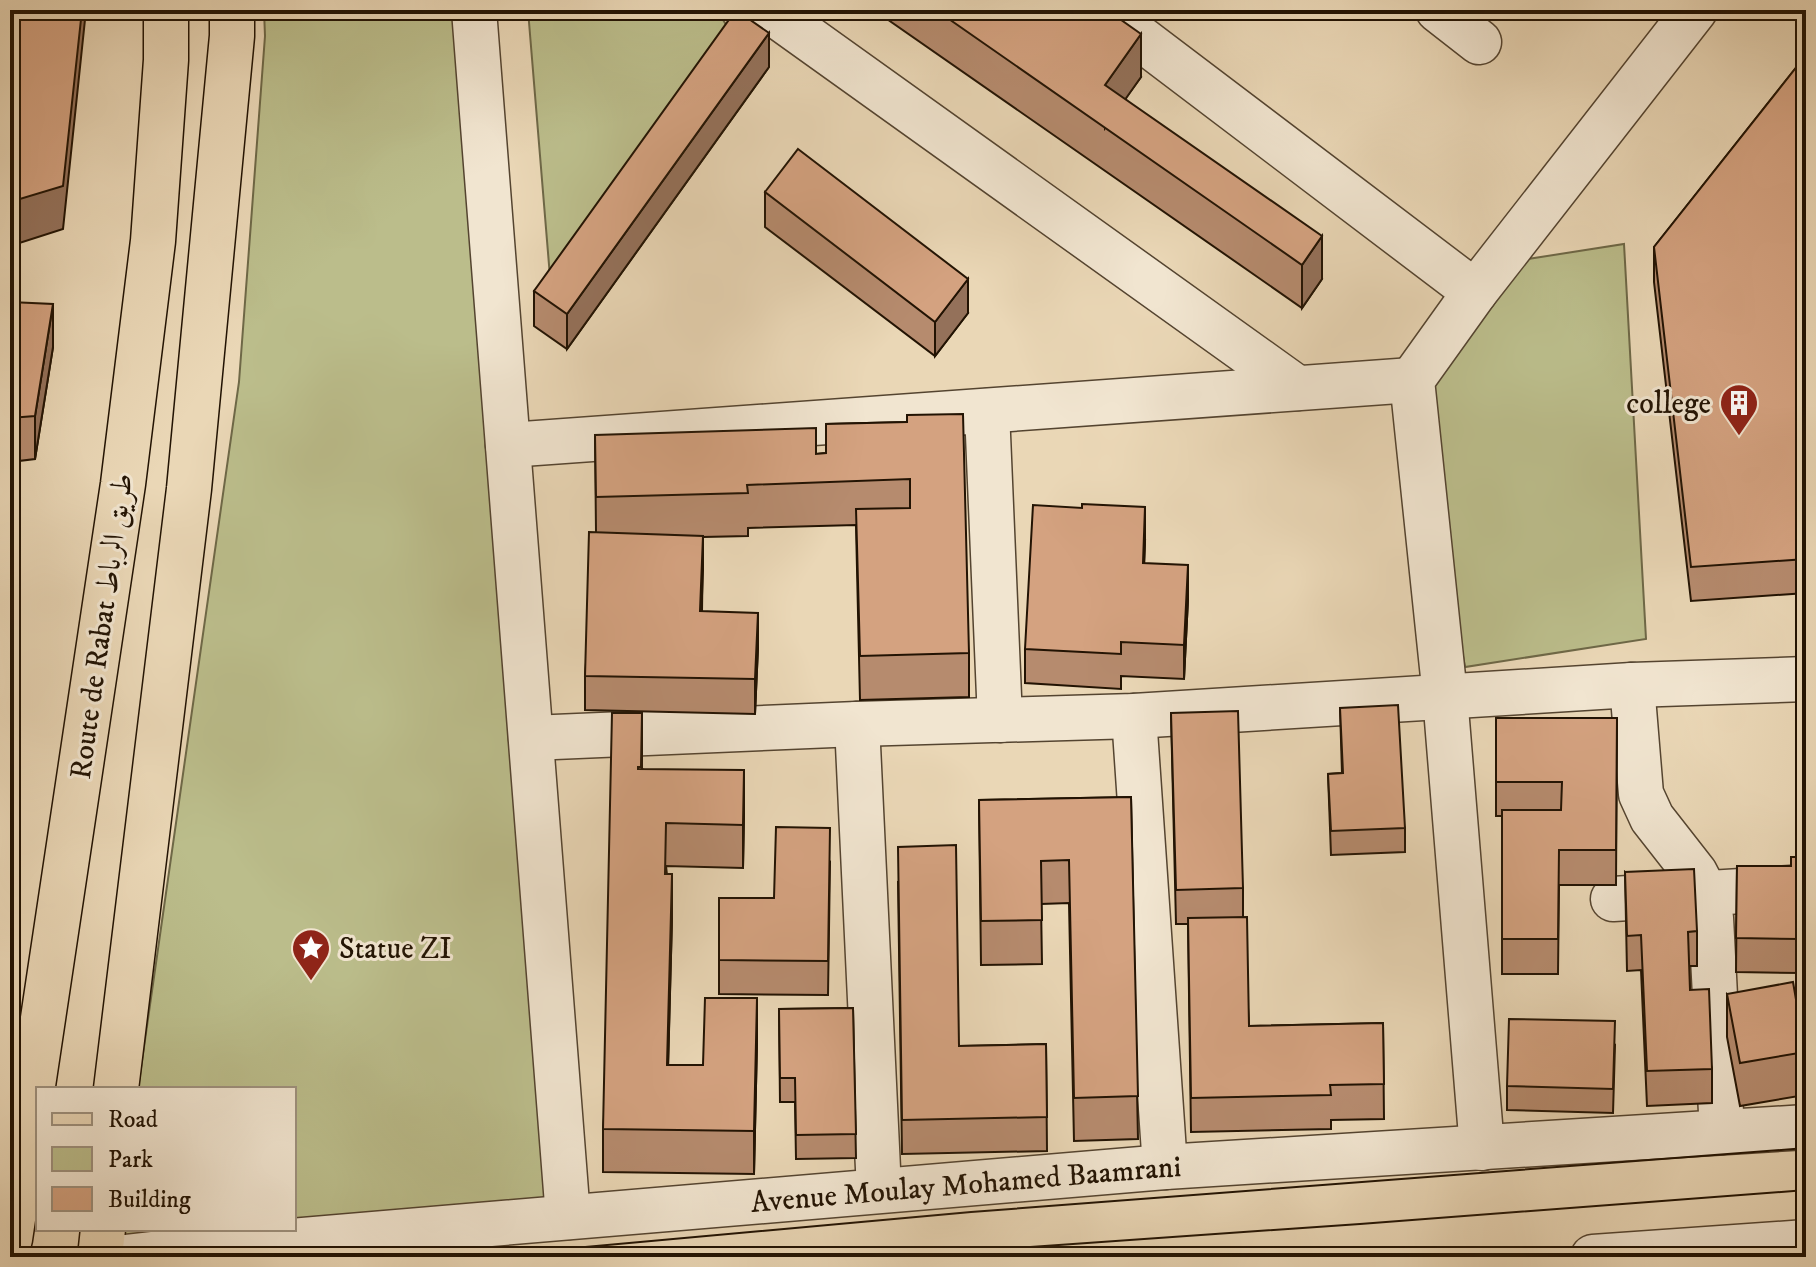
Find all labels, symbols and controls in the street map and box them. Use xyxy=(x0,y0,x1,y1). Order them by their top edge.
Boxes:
building icon: college xyxy=(1718,382,1760,437)
place label: college xyxy=(1626,386,1711,423)
street label: Route de Rabat طريق الرباط xyxy=(63,471,142,782)
place icon: Statue ZI xyxy=(290,927,332,982)
place label: Statue ZI xyxy=(339,931,452,968)
legend xyxy=(36,1087,296,1231)
text: Road xyxy=(108,1105,158,1135)
text: Park xyxy=(108,1145,153,1175)
street label: Avenue Moulay Mohamed Baamrani xyxy=(749,1149,1182,1222)
text: Building xyxy=(108,1185,191,1215)

